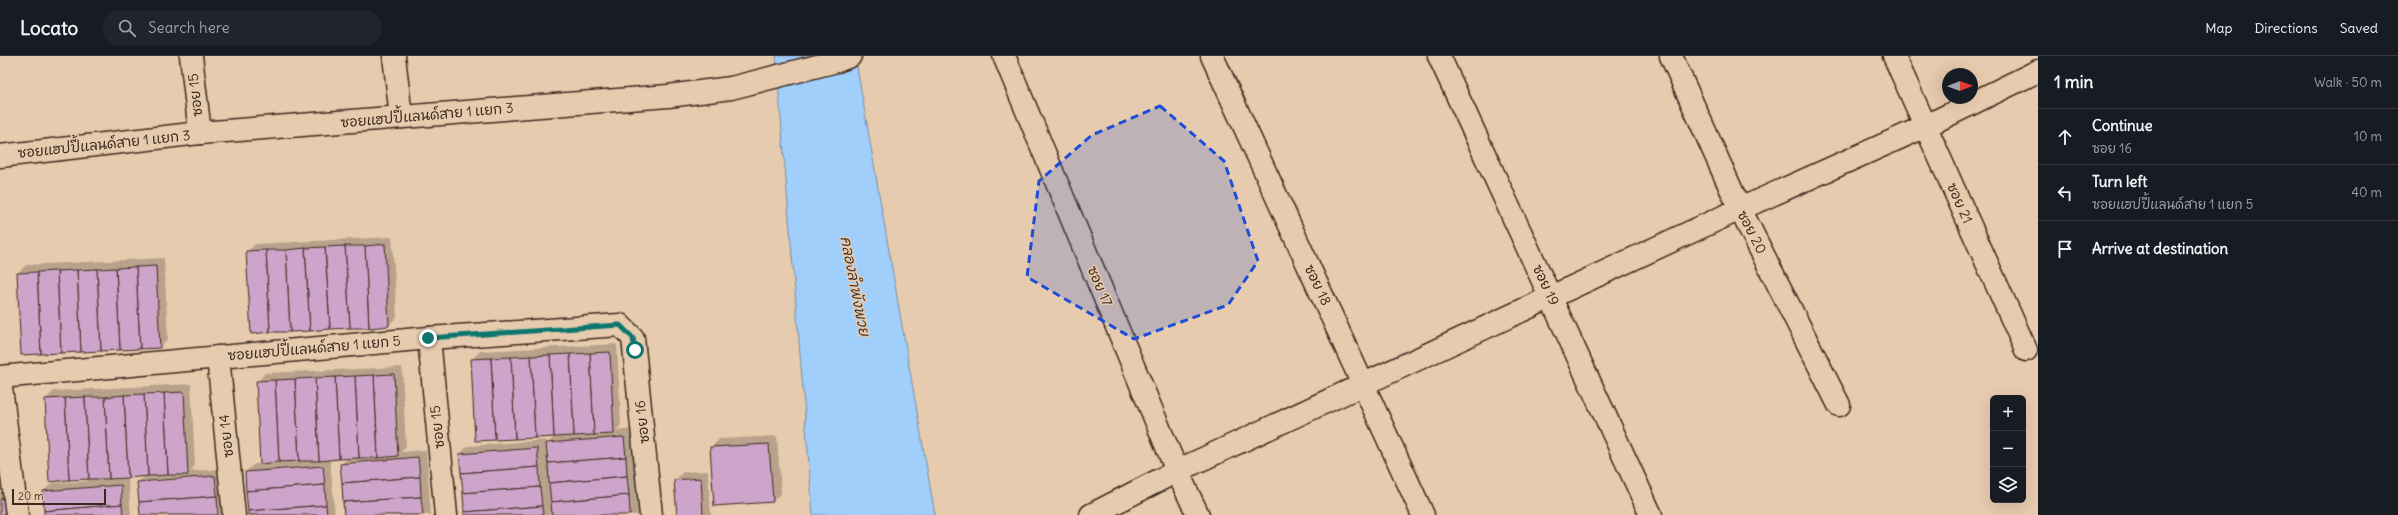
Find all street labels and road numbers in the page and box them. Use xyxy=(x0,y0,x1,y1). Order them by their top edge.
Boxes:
street label: ซอย 15 xyxy=(184,73,206,117)
street label: ซอยแฮปปี้แลนด์สาย 1 แยก 3 xyxy=(340,95,514,132)
street label: ซอยแฮปปี้แลนด์สาย 1 แยก 3 xyxy=(16,123,191,162)
street label: ซอย 21 xyxy=(1943,180,1977,226)
street label: ซอย 20 xyxy=(1733,207,1771,257)
street label: ซอย 18 xyxy=(1301,262,1335,308)
street label: ซอย 19 xyxy=(1529,262,1563,308)
street label: ซอย 17 xyxy=(1084,263,1117,309)
street label: ซอยแฮปปี้แลนด์สาย 1 แยก 5 xyxy=(226,328,401,365)
street label: ซอย 16 xyxy=(631,400,653,444)
street label: ซอย 15 xyxy=(426,405,448,449)
street label: ซอย 14 xyxy=(215,414,237,458)

